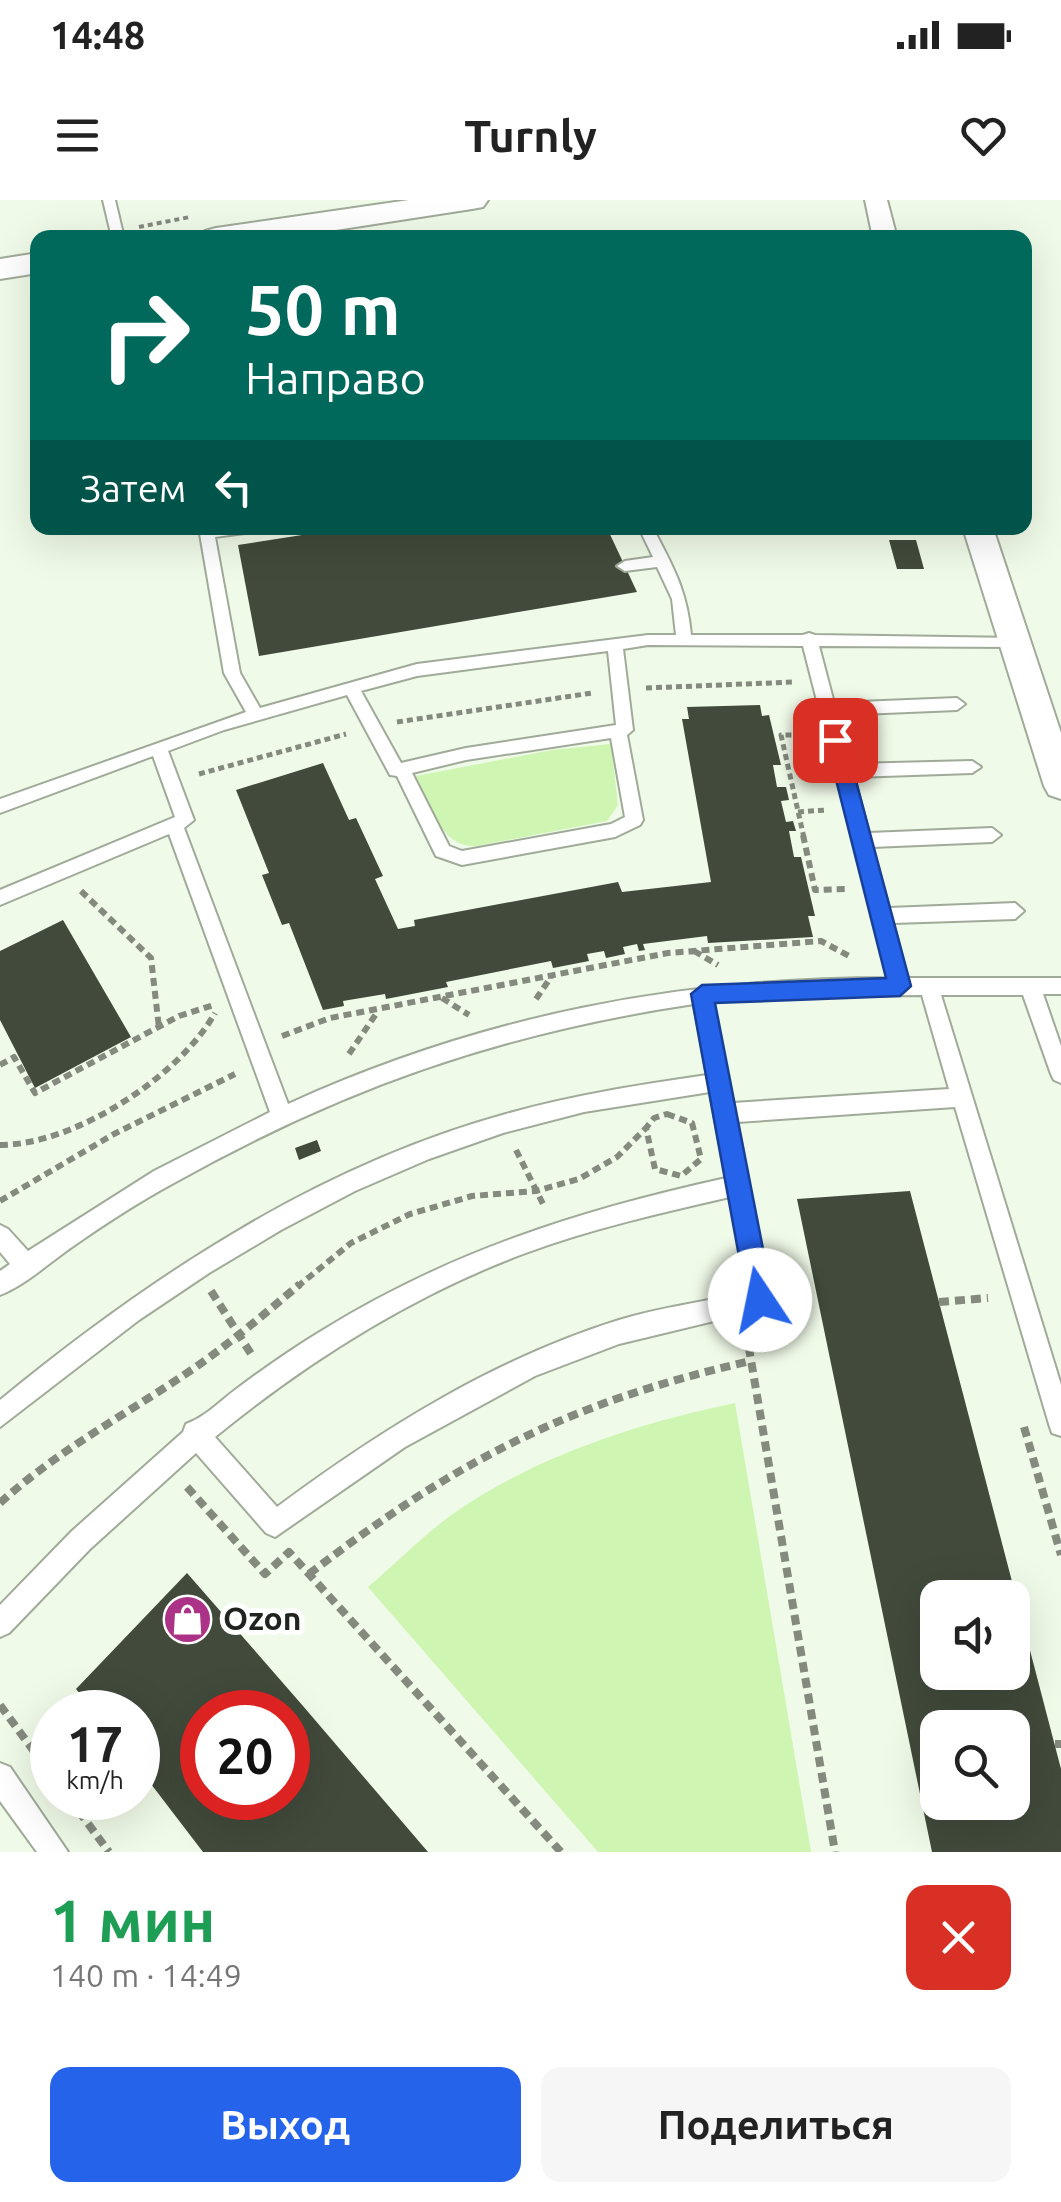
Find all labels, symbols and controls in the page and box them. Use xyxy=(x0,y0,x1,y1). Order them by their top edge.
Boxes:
text: 14:48 xyxy=(50,14,145,56)
icon: menu xyxy=(50,108,105,163)
icon: heart xyxy=(956,108,1011,163)
text: Turnly xyxy=(464,110,597,161)
icon: right xyxy=(80,270,210,400)
text: 50 m xyxy=(245,270,401,348)
text: Направо xyxy=(245,352,426,403)
icon: left xyxy=(206,460,261,515)
text: Затем xyxy=(80,467,186,509)
pin xyxy=(793,698,878,783)
icon: arrive xyxy=(808,713,863,768)
position arrow xyxy=(708,1248,812,1352)
map controls xyxy=(920,1580,1030,1820)
button: sound xyxy=(920,1580,1030,1690)
shop icon: Ozon xyxy=(162,1593,214,1645)
place label: Ozon xyxy=(223,1600,301,1636)
speed limit sign: 20 xyxy=(180,1690,310,1820)
button: search xyxy=(920,1710,1030,1820)
text: 17 xyxy=(67,1715,123,1771)
text: km/h xyxy=(66,1766,124,1794)
button: close xyxy=(906,1885,1011,1990)
text: 1 мин xyxy=(50,1886,215,1953)
text: 140 m · 14:49 xyxy=(50,1957,242,1993)
button: Выход xyxy=(50,2067,521,2182)
button: Поделиться xyxy=(541,2067,1011,2182)

